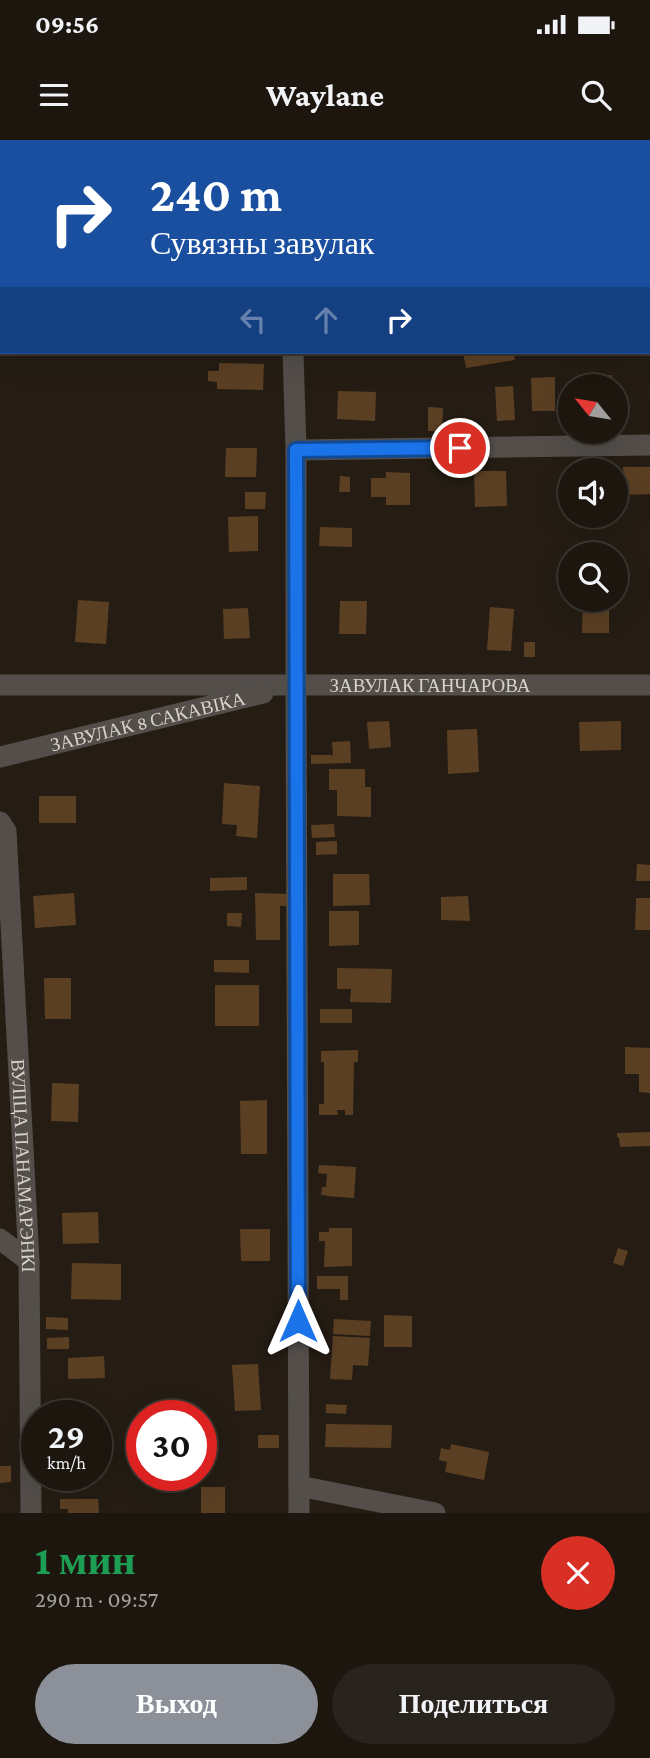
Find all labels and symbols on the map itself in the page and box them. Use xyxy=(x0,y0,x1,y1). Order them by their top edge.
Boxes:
north arrow xyxy=(558,374,628,444)
pin xyxy=(430,418,490,478)
street label: ЗАВУЛАК ГАНЧАРОВА xyxy=(330,675,531,696)
street label: ЗАВУЛАК 8 САКАВІКА xyxy=(48,688,248,755)
street label: ВУЛІЦА ПАНАМАРЭНКІ xyxy=(7,1058,39,1273)
position arrow xyxy=(261,1284,335,1358)
speed limit sign: 30 xyxy=(126,1400,217,1491)

